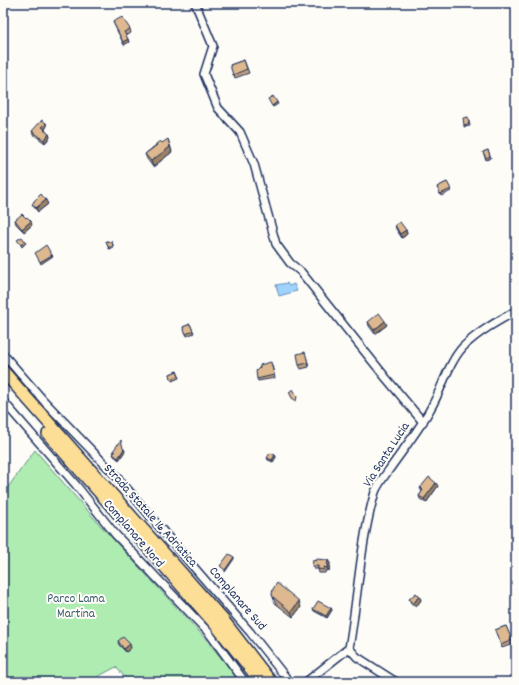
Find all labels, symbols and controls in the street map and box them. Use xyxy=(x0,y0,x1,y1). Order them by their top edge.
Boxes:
street label: Via Santa Lucia xyxy=(359,418,416,491)
street label: Strada Statale 16 Adriatica xyxy=(98,460,202,572)
street label: Complanare Nord xyxy=(98,496,168,572)
street label: Complanare Sud xyxy=(204,563,270,635)
park label: Parco Lama Martina xyxy=(47,590,106,624)

